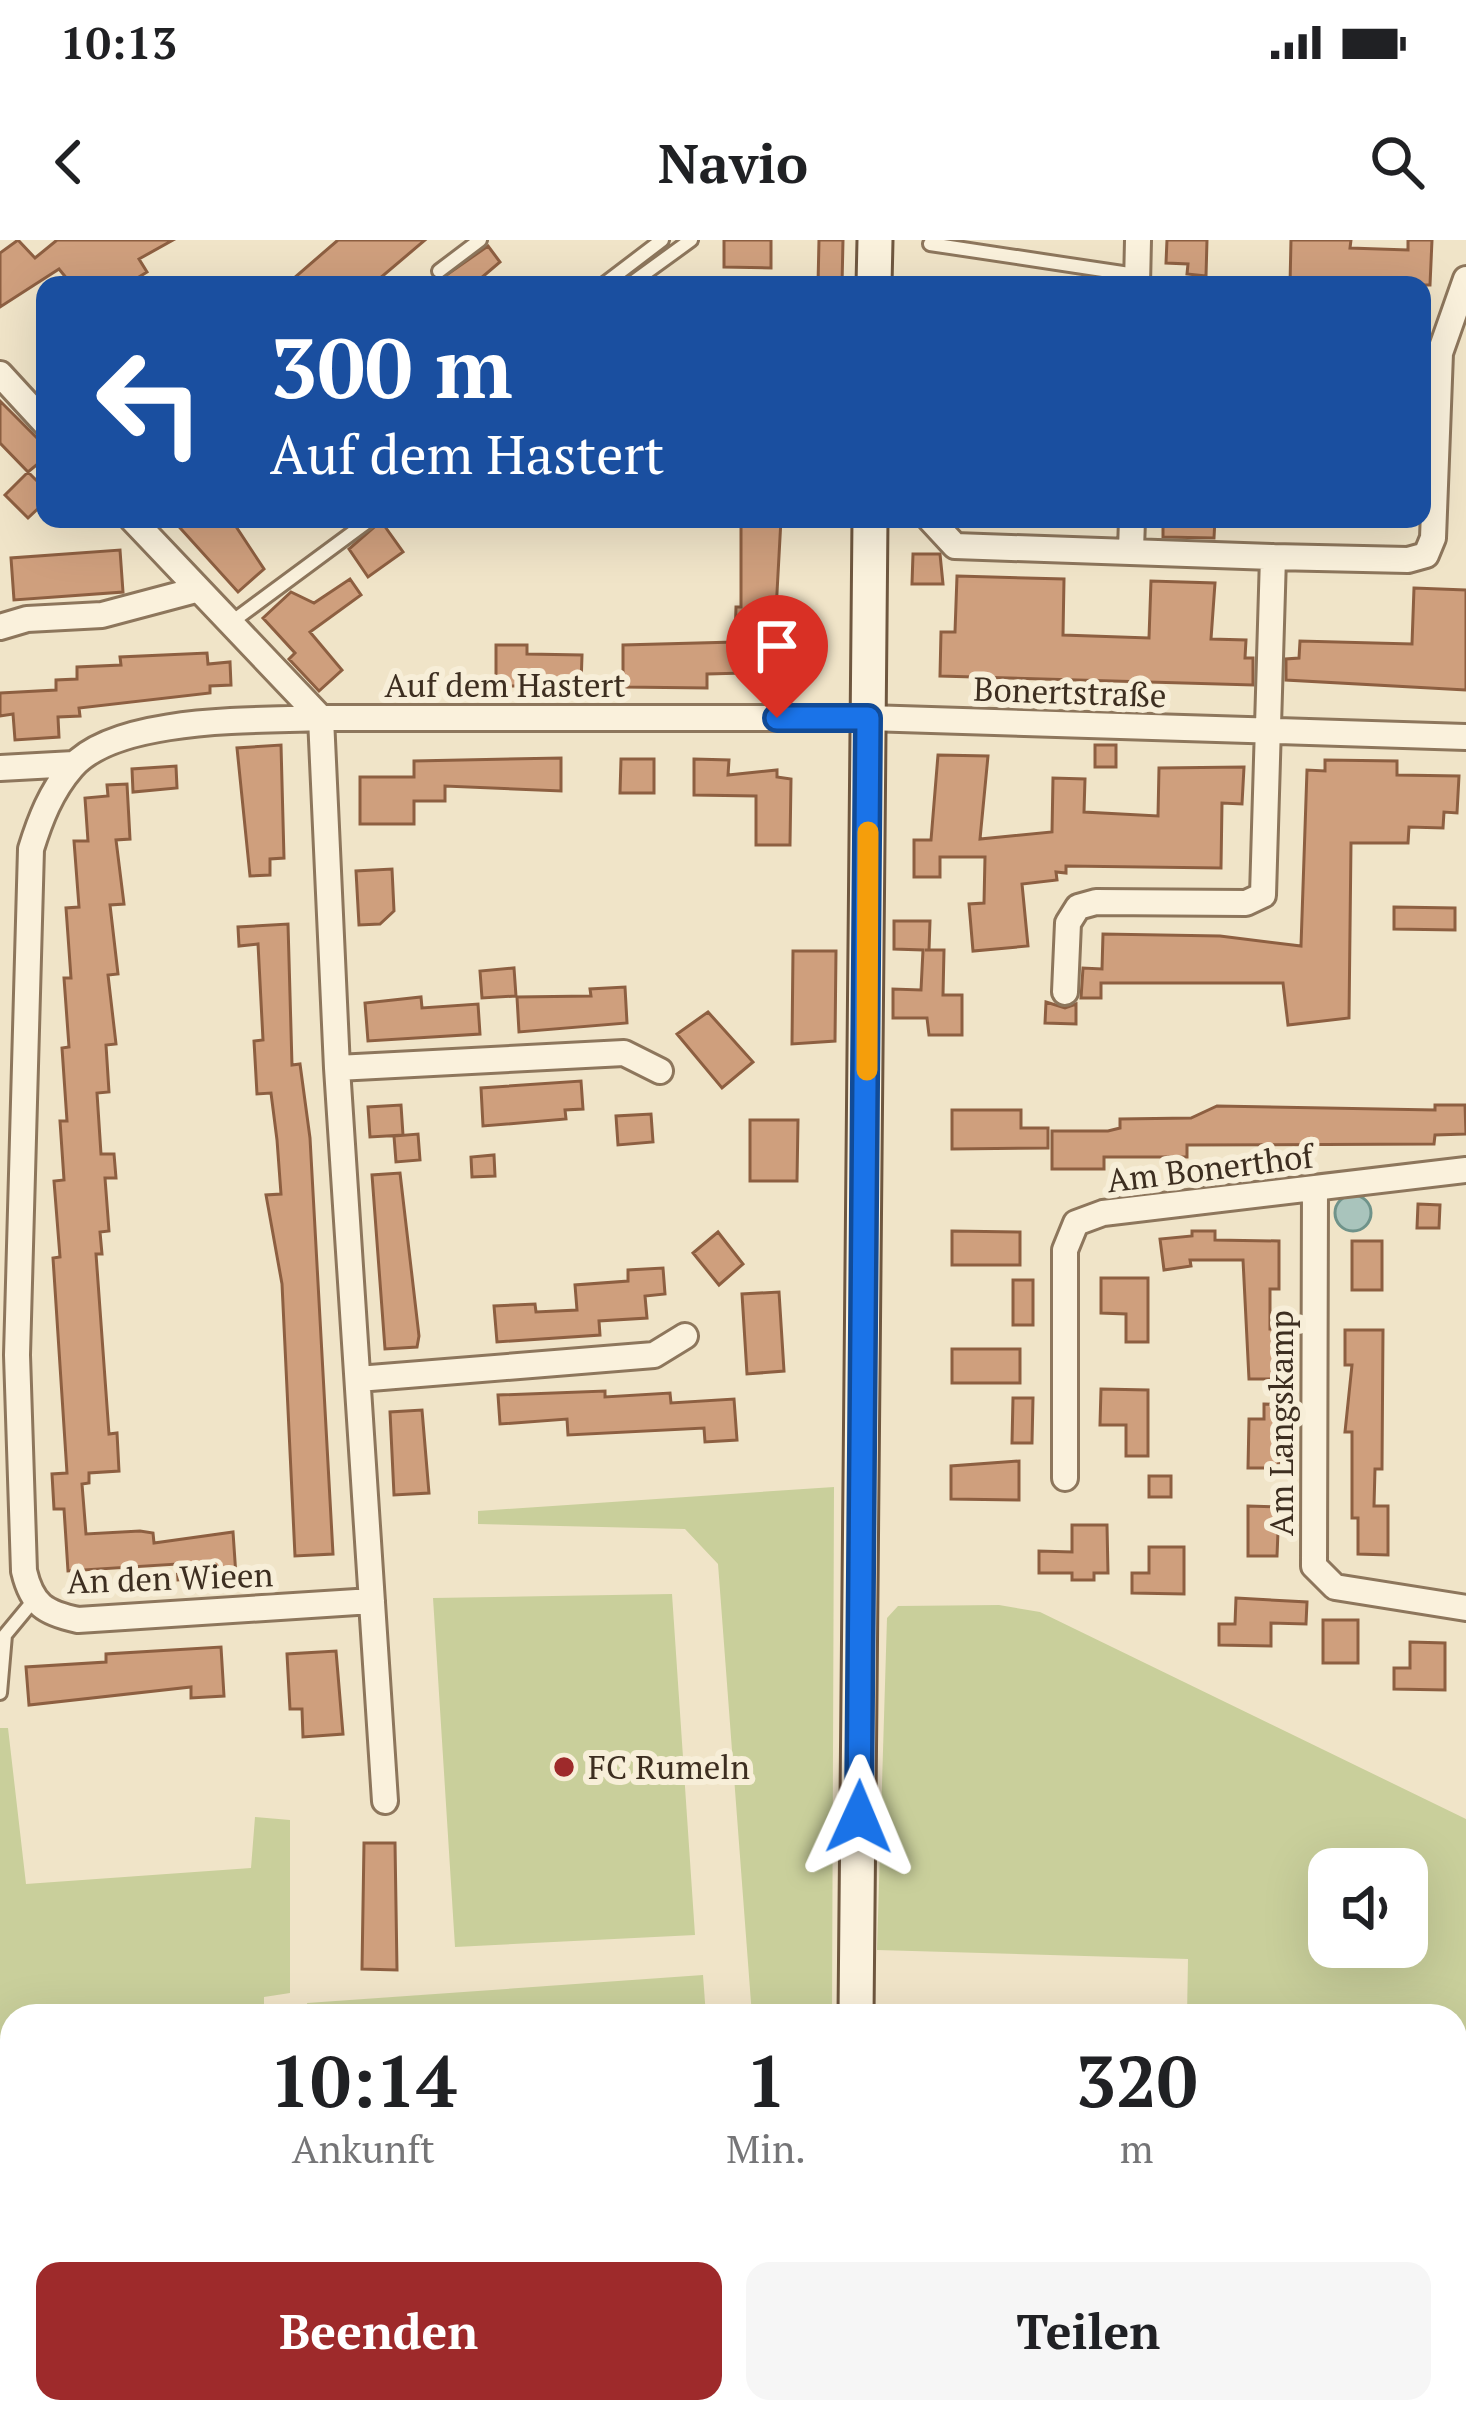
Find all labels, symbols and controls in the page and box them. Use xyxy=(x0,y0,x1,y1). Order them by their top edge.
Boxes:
text: 10:13 xyxy=(60,12,177,72)
text: Navio xyxy=(658,127,808,198)
icon: back xyxy=(36,129,102,195)
icon: search xyxy=(1364,129,1430,195)
text: 300 m xyxy=(270,311,513,422)
icon: left xyxy=(72,324,228,480)
text: Auf dem Hastert xyxy=(270,418,664,489)
pin xyxy=(726,595,828,718)
icon: arrive xyxy=(744,613,810,679)
street label: Auf dem Hastert xyxy=(385,663,625,706)
street label: Bonertstraße xyxy=(973,667,1167,716)
street label: Am Bonerthof xyxy=(1104,1133,1318,1201)
street label: Am Langskamp xyxy=(1259,1310,1302,1536)
street label: An den Wieen xyxy=(66,1552,274,1603)
place label: FC Rumeln xyxy=(588,1745,750,1788)
marker: FC Rumeln xyxy=(551,1754,577,1780)
position arrow xyxy=(796,1754,922,1880)
map controls xyxy=(1308,1848,1428,1968)
button: sound xyxy=(1308,1848,1428,1968)
text: 10:14 xyxy=(269,2032,457,2128)
text: 1 xyxy=(746,2032,787,2128)
text: 320 xyxy=(1075,2032,1197,2128)
text: Ankunft xyxy=(292,2122,435,2174)
text: Min. xyxy=(726,2122,806,2174)
text: m xyxy=(1120,2122,1153,2174)
button: Beenden xyxy=(36,2262,722,2400)
button: Teilen xyxy=(746,2262,1431,2400)

